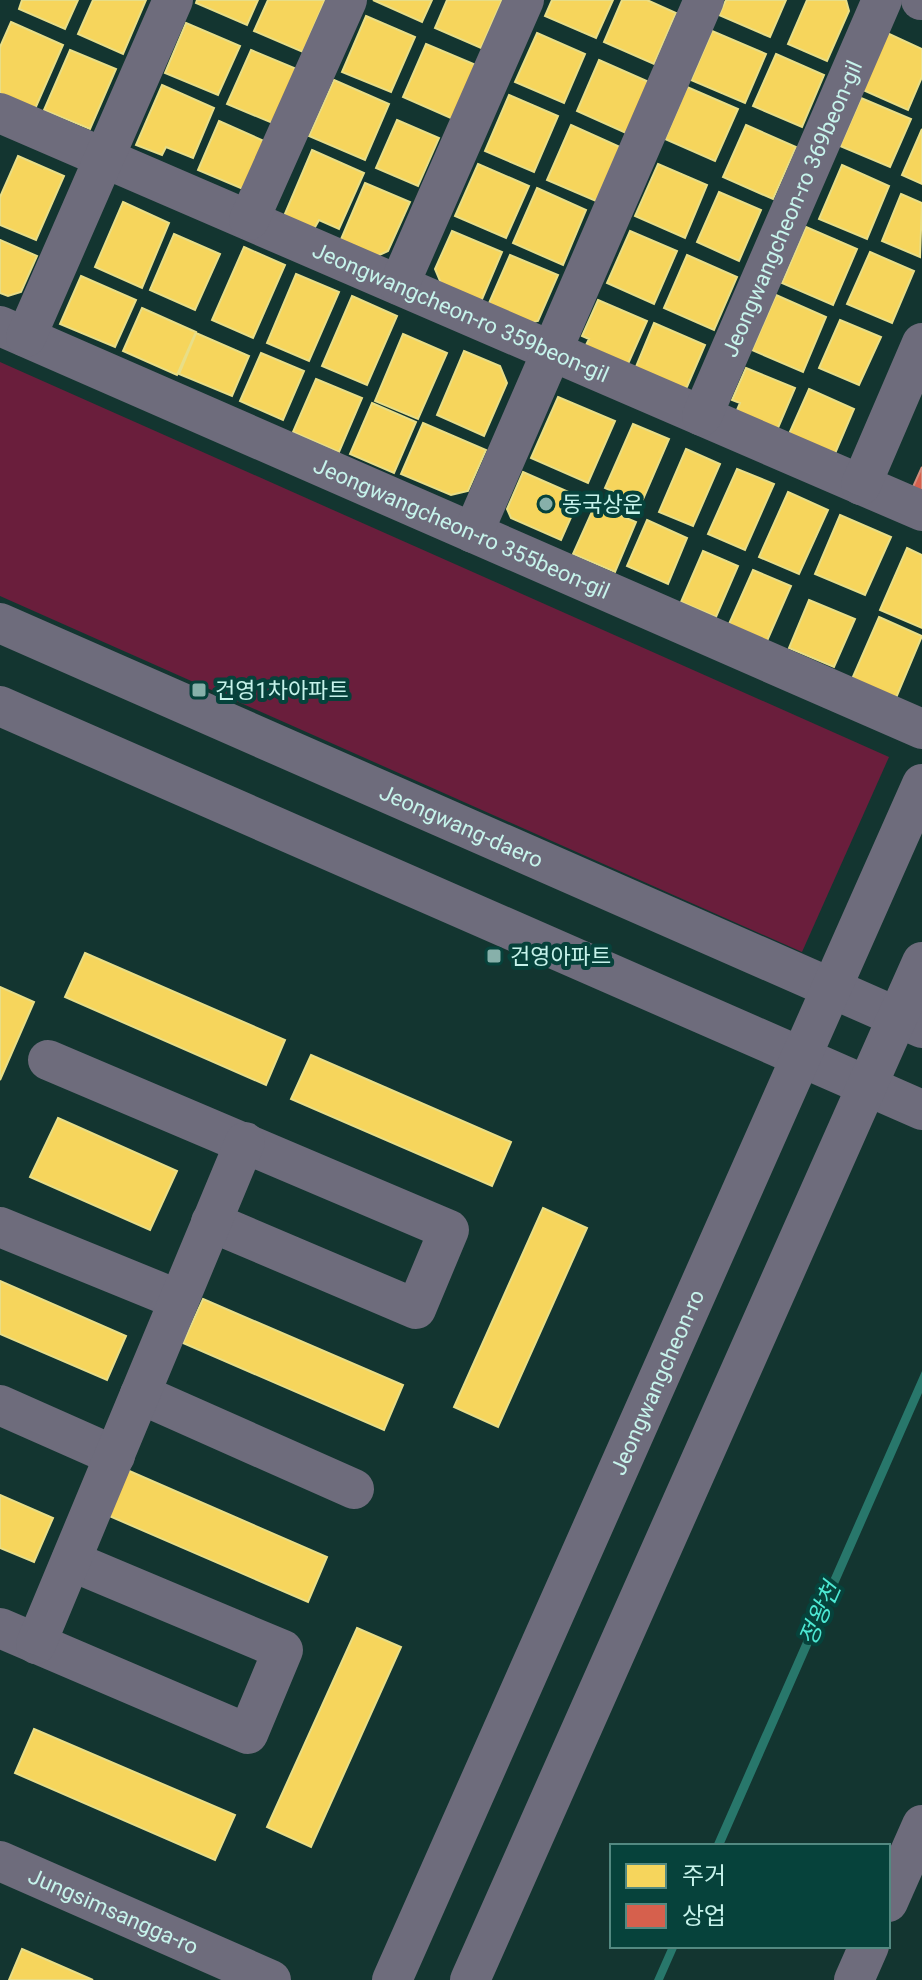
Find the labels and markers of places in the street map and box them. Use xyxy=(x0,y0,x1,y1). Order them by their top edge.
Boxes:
place label: 동국상운 xyxy=(562,492,643,517)
marker: 동국상운 xyxy=(537,495,555,513)
place label: 건영1차아파트 xyxy=(215,678,349,703)
marker: 건영1차아파트 xyxy=(190,681,208,699)
place label: 건영아파트 xyxy=(510,944,611,969)
marker: 건영아파트 xyxy=(485,947,503,965)

